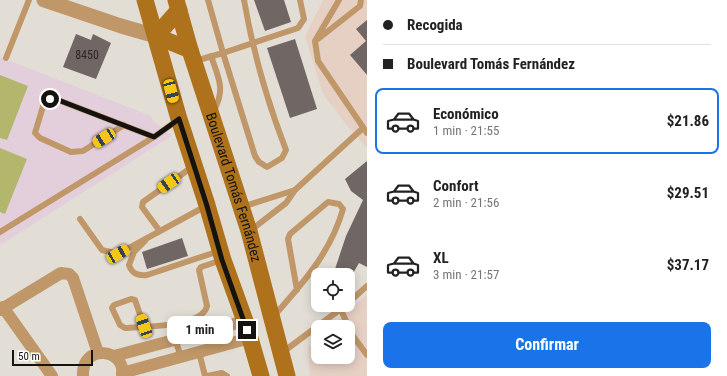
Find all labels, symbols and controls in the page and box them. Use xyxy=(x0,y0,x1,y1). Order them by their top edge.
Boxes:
text: Recogida xyxy=(407,16,463,34)
house number: 8450 xyxy=(75,48,99,62)
text: Boulevard Tomás Fernández xyxy=(407,55,575,73)
car xyxy=(162,78,180,104)
route start xyxy=(41,90,59,108)
icon: car xyxy=(385,103,421,139)
text: Económico xyxy=(433,105,499,123)
street label: Boulevard Tomás Fernández xyxy=(203,110,265,264)
text: $21.86 xyxy=(667,112,709,130)
text: 1 min · 21:55 xyxy=(433,123,499,138)
car xyxy=(91,127,117,149)
car xyxy=(156,171,182,195)
icon: car xyxy=(385,175,421,211)
text: Confort xyxy=(433,177,479,195)
text: $29.51 xyxy=(667,184,709,202)
text: 2 min · 21:56 xyxy=(433,195,499,210)
car xyxy=(105,243,131,265)
icon: car xyxy=(385,247,421,283)
text: XL xyxy=(433,249,449,267)
text: $37.17 xyxy=(667,256,709,274)
text: 3 min · 21:57 xyxy=(433,267,499,282)
map controls xyxy=(311,268,355,364)
button: locate xyxy=(311,268,355,312)
car xyxy=(134,313,154,339)
callout: 1 min xyxy=(167,316,233,344)
button: layers xyxy=(311,320,355,364)
route end xyxy=(238,321,256,339)
text: 1 min xyxy=(186,322,214,337)
button: Confirmar xyxy=(383,322,711,368)
scale bar xyxy=(12,348,93,367)
text: 50 m xyxy=(18,350,40,363)

